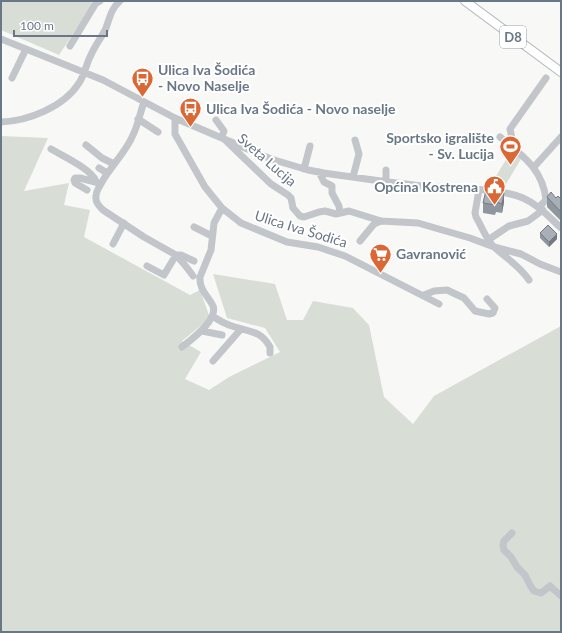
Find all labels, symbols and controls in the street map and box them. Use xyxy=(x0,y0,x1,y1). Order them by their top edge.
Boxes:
scale bar xyxy=(14,12,107,38)
text: 100 m xyxy=(20,18,54,33)
road number: D8 xyxy=(500,26,526,48)
place label: Ulica Iva Šodića - Novo Naselje xyxy=(158,61,255,94)
bus stop icon: Ulica Iva Šodića - Novo Naselje xyxy=(129,65,155,98)
bus stop icon: Ulica Iva Šodića - Novo naselje xyxy=(177,96,203,129)
place label: Ulica Iva Šodića - Novo naselje xyxy=(206,100,396,117)
place label: Sportsko igralište - Sv. Lucija xyxy=(386,129,495,162)
street label: Sveta Lucija xyxy=(235,130,300,190)
sports icon: Sportsko igralište - Sv. Lucija xyxy=(497,133,523,166)
public building icon: Općina Kostrena xyxy=(481,174,507,207)
place label: Općina Kostrena xyxy=(374,178,478,195)
street label: Ulica Iva Šodića xyxy=(253,206,349,251)
supermarket icon: Gavranović xyxy=(367,241,393,274)
place label: Gavranović xyxy=(396,245,466,262)

